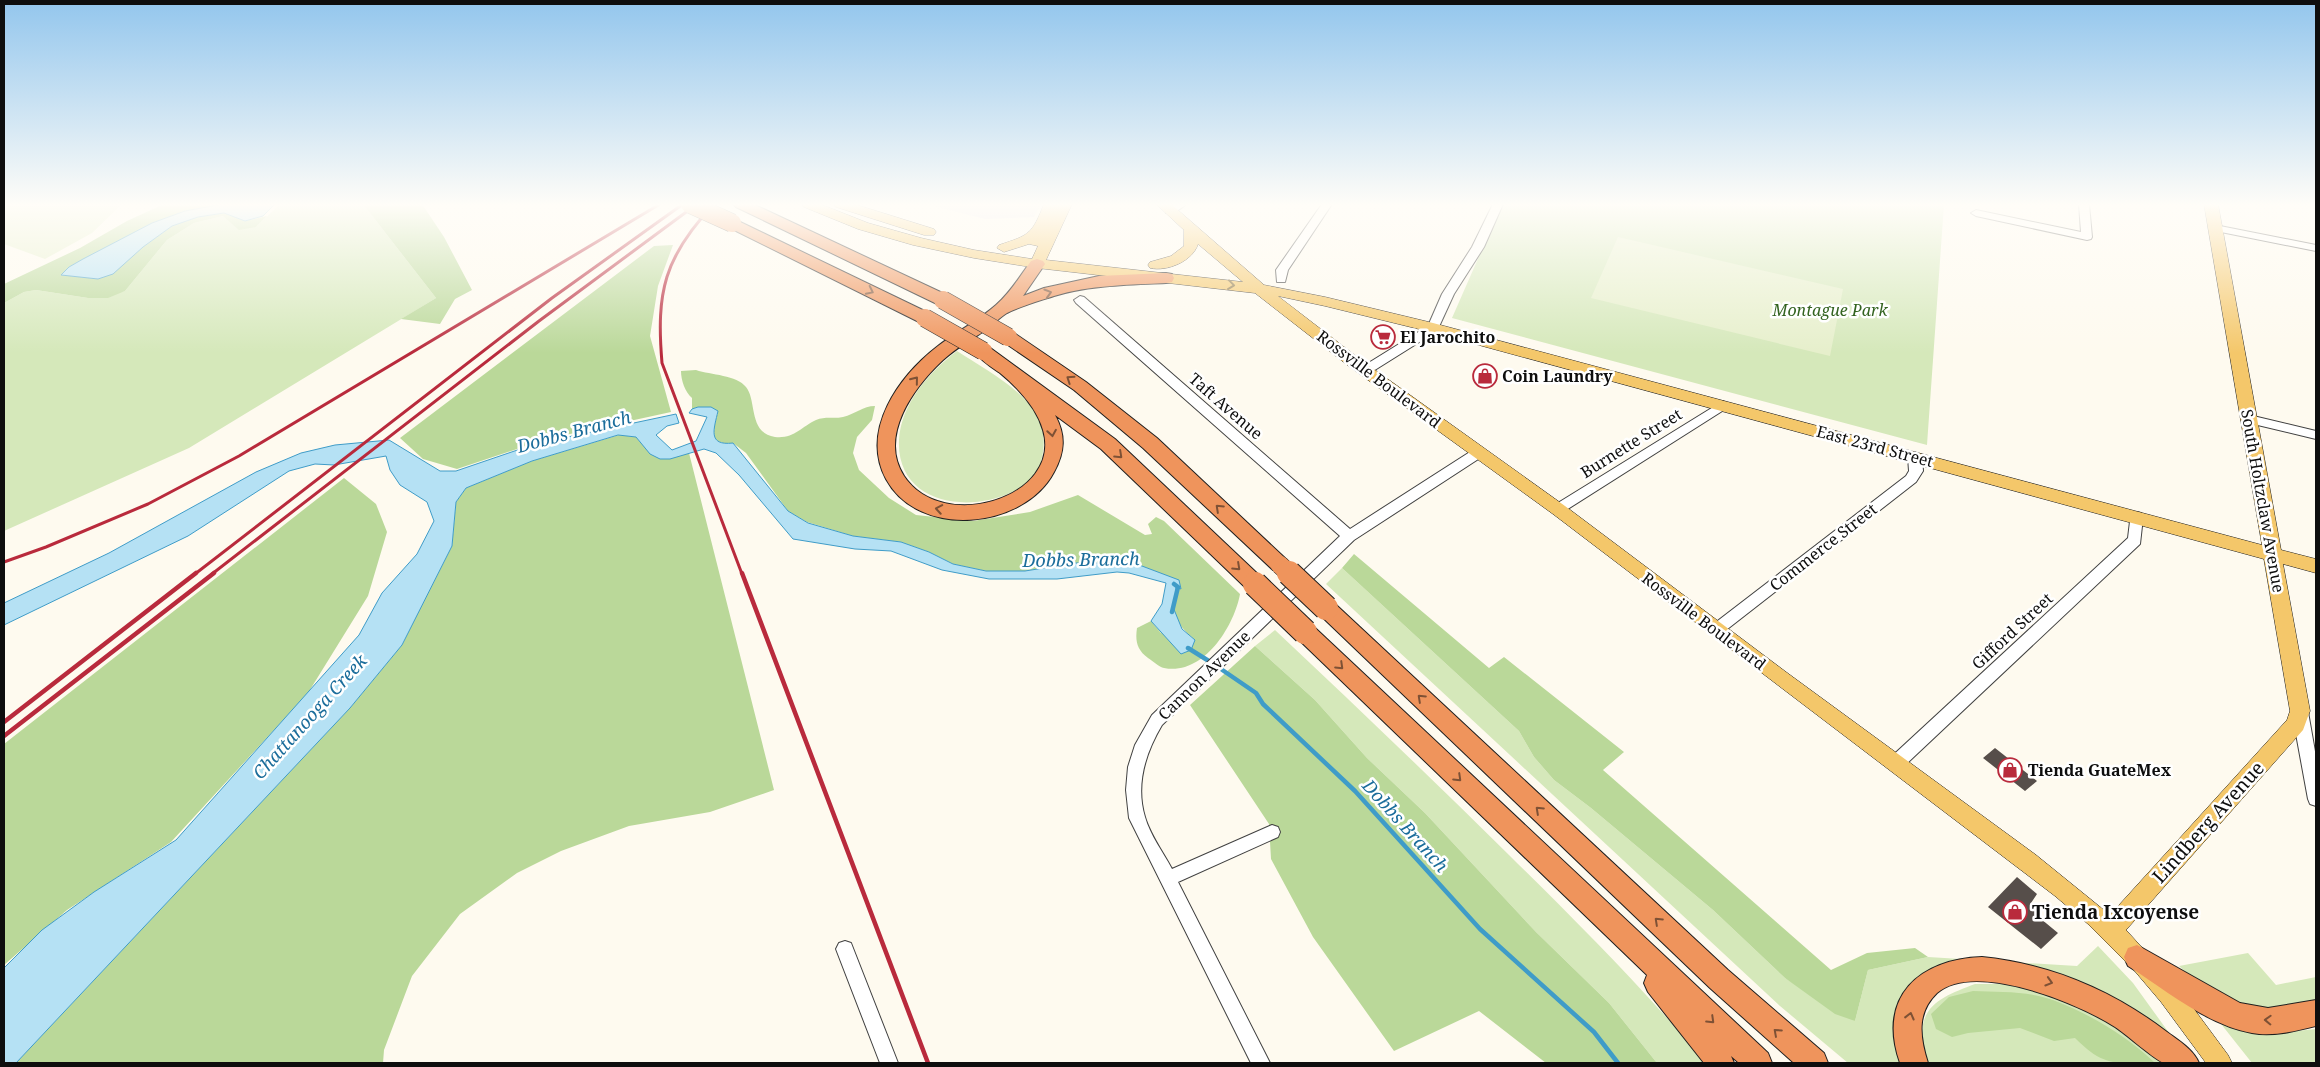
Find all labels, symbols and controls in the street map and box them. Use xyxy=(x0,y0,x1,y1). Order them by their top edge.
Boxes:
one-way arrow xyxy=(1227,279,1235,290)
one-way arrow xyxy=(865,284,874,295)
one-way arrow xyxy=(1043,289,1051,299)
park label: Montague Park xyxy=(1771,299,1889,321)
supermarket icon: El Jarochito xyxy=(1370,324,1396,350)
street label: Rossville Boulevard xyxy=(1312,325,1446,433)
place label: El Jarochito xyxy=(1400,326,1496,348)
shop icon: Coin Laundry xyxy=(1472,363,1498,389)
place label: Coin Laundry xyxy=(1502,365,1613,387)
street label: Taft Avenue xyxy=(1184,368,1268,444)
one-way arrow xyxy=(1066,376,1076,385)
one-way arrow xyxy=(909,377,917,386)
street label: Burnette Street xyxy=(1576,403,1686,483)
water label: Dobbs Branch xyxy=(513,404,634,458)
street label: South Holtzclaw Avenue xyxy=(2236,408,2290,594)
street label: East 23rd Street xyxy=(1814,420,1936,472)
one-way arrow xyxy=(1046,429,1056,438)
one-way arrow xyxy=(1113,449,1122,458)
street label: Commerce Street xyxy=(1765,498,1882,596)
one-way arrow xyxy=(935,504,943,514)
one-way arrow xyxy=(1216,505,1225,514)
water label: Dobbs Branch xyxy=(1021,546,1140,572)
one-way arrow xyxy=(1231,561,1240,570)
street label: Rossville Boulevard xyxy=(1637,567,1771,675)
street label: Gifford Street xyxy=(1967,587,2058,674)
street label: Cannon Avenue xyxy=(1153,625,1255,725)
water label: Chattanooga Creek xyxy=(247,648,372,784)
one-way arrow xyxy=(1335,660,1344,669)
one-way arrow xyxy=(1418,695,1427,704)
street label: Lindberg Avenue xyxy=(2146,755,2270,889)
shop icon: Tienda GuateMex xyxy=(1997,757,2023,783)
place label: Tienda GuateMex xyxy=(2028,759,2172,781)
one-way arrow xyxy=(1452,772,1461,781)
water label: Dobbs Branch xyxy=(1357,773,1454,877)
one-way arrow xyxy=(1536,807,1545,816)
shop icon: Tienda Ixcoyense xyxy=(2002,899,2028,925)
place label: Tienda Ixcoyense xyxy=(2032,899,2199,925)
one-way arrow xyxy=(1654,918,1663,927)
one-way arrow xyxy=(2044,976,2052,986)
one-way arrow xyxy=(1904,1012,1915,1020)
one-way arrow xyxy=(1706,1014,1715,1023)
one-way arrow xyxy=(2264,1015,2272,1025)
one-way arrow xyxy=(1773,1029,1782,1038)

